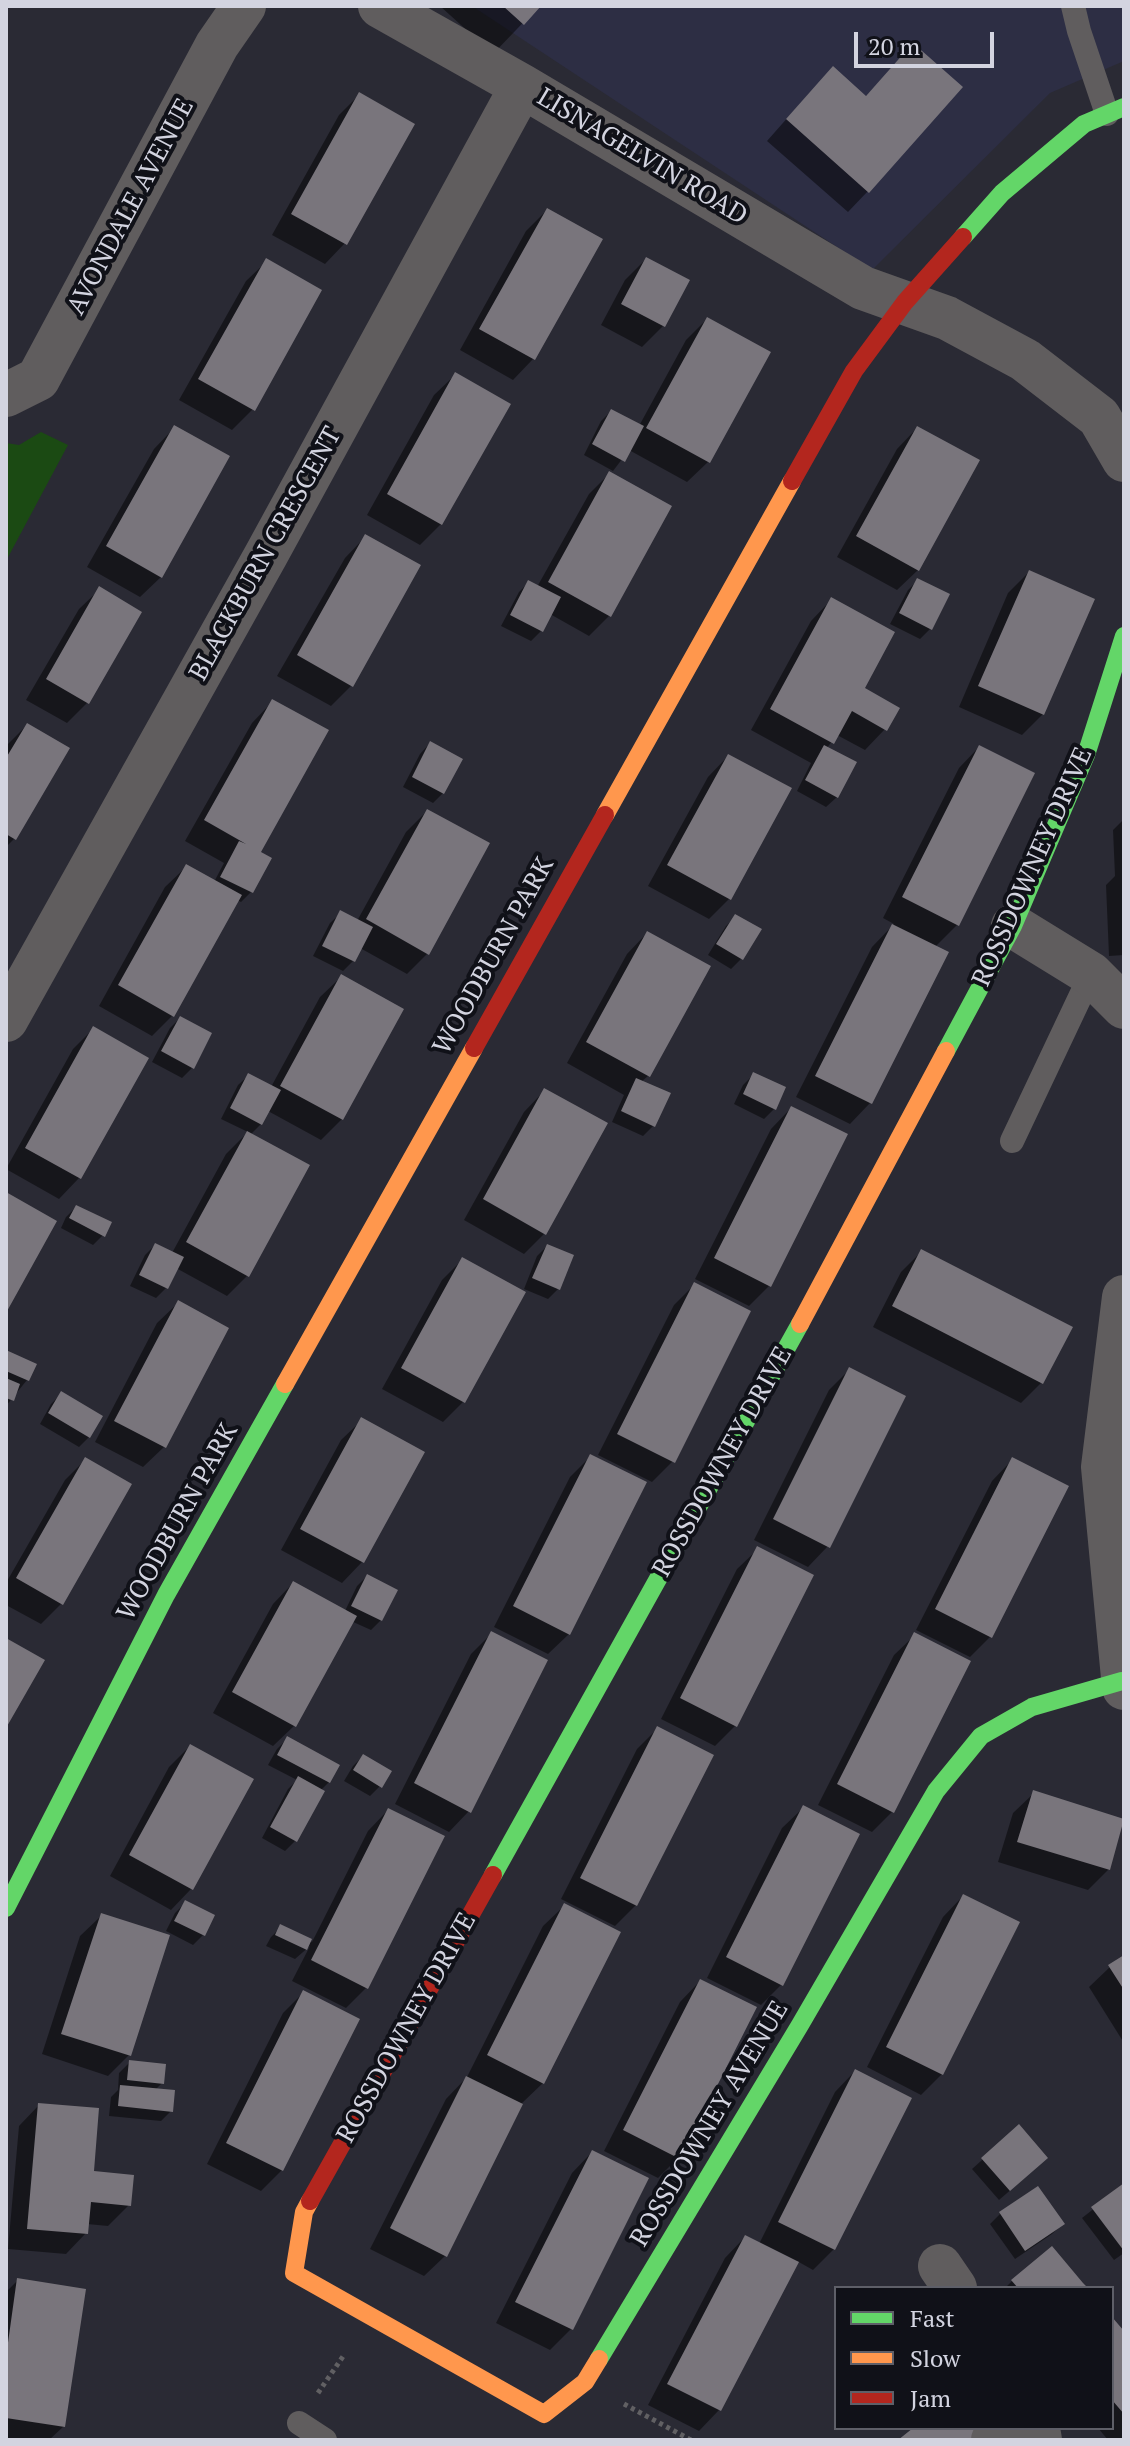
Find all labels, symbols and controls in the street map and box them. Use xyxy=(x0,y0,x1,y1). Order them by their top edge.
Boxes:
scale bar xyxy=(858,16,998,66)
text: 20 m xyxy=(868,30,920,62)
street label: LISNAGELVIN ROAD xyxy=(531,82,753,232)
street label: AVONDALE AVENUE xyxy=(61,94,201,320)
street label: BLACKBURN CRESCENT xyxy=(183,422,349,686)
street label: ROSSDOWNEY DRIVE xyxy=(966,743,1100,991)
street label: WOODBURN PARK xyxy=(427,852,561,1060)
street label: ROSSDOWNEY DRIVE xyxy=(647,1342,799,1582)
street label: WOODBURN PARK xyxy=(111,1418,245,1626)
street label: ROSSDOWNEY DRIVE xyxy=(331,1908,483,2148)
street label: ROSSDOWNEY AVENUE xyxy=(624,1996,796,2252)
legend xyxy=(834,2286,1114,2430)
text: Fast xyxy=(910,2302,954,2334)
text: Slow xyxy=(910,2342,961,2374)
text: Jam xyxy=(910,2382,951,2414)

